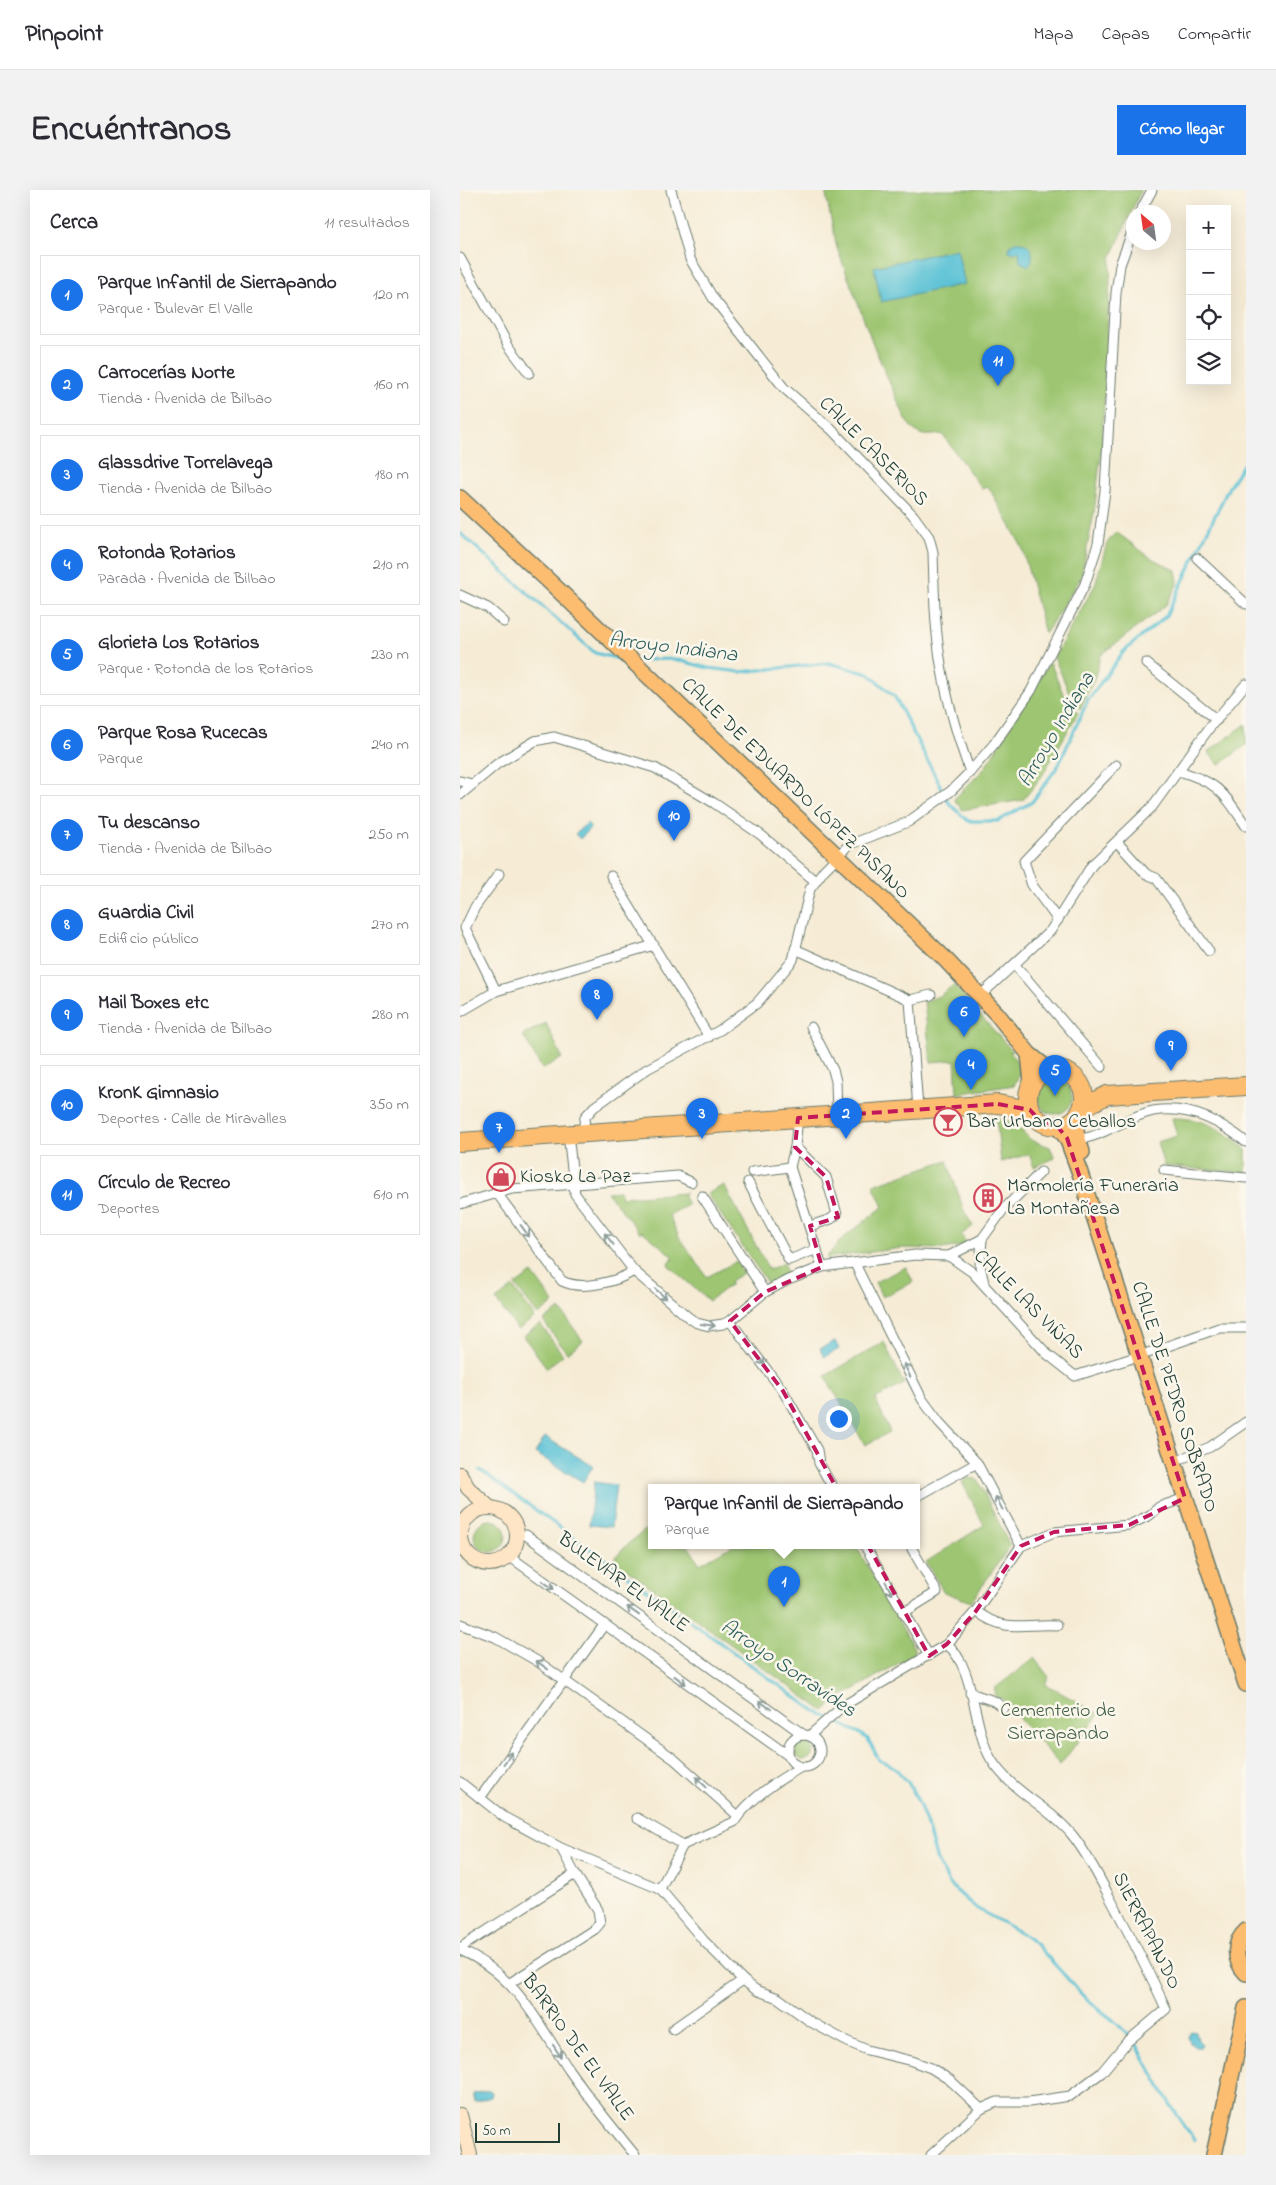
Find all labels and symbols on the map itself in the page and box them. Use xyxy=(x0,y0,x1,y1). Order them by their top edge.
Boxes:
north arrow xyxy=(1126,205,1171,250)
pin: 11 xyxy=(982,345,1014,386)
street label: CALLE CASERIOS xyxy=(811,390,935,514)
water label: Arroyo Indiana xyxy=(607,625,740,671)
water label: Arroyo Indiana xyxy=(1011,666,1103,793)
street label: CALLE DE EDUARDO LÓPEZ PISANO xyxy=(674,671,916,907)
pin: 10 xyxy=(658,800,690,841)
pin: 8 xyxy=(581,979,613,1020)
pin: 6 xyxy=(948,996,980,1037)
pin: 9 xyxy=(1155,1030,1187,1071)
pin: 4 xyxy=(955,1049,987,1090)
pin: 5 xyxy=(1039,1055,1071,1096)
pin: 3 xyxy=(686,1098,718,1139)
pin: 2 xyxy=(830,1098,862,1139)
bar icon: Bar Urbano Ceballos xyxy=(933,1107,963,1137)
place label: Bar Urbano Ceballos xyxy=(966,1108,1137,1137)
pin: 7 xyxy=(483,1112,515,1153)
shop icon: Kiosko La Paz xyxy=(486,1162,516,1192)
place label: Kiosko La Paz xyxy=(520,1163,631,1192)
place label: Marmolería Funeraria La Montañesa xyxy=(1007,1172,1179,1224)
building icon: Marmolería Funeraria La Montañesa xyxy=(973,1183,1003,1213)
one-way arrow xyxy=(520,1224,530,1238)
one-way arrow xyxy=(603,1232,614,1245)
street label: CALLE LAS VIÑAS xyxy=(966,1243,1090,1367)
street label: CALLE DE PEDRO SOBRADO xyxy=(1123,1278,1225,1516)
one-way arrow xyxy=(654,1288,667,1299)
one-way arrow xyxy=(700,1320,716,1330)
one-way arrow xyxy=(755,1353,766,1366)
one-way arrow xyxy=(902,1363,911,1378)
your location xyxy=(826,1406,852,1432)
one-way arrow xyxy=(994,1496,1003,1511)
street label: BULEVAR EL VALLE xyxy=(550,1525,695,1641)
pin: 1 xyxy=(768,1566,800,1607)
one-way arrow xyxy=(541,1580,555,1590)
one-way arrow xyxy=(884,1581,894,1596)
one-way arrow xyxy=(626,1606,640,1616)
water label: Arroyo Sorravides xyxy=(714,1612,862,1726)
one-way arrow xyxy=(536,1660,550,1670)
one-way arrow xyxy=(673,1674,686,1685)
park label: Cementerio de Sierrapando xyxy=(1000,1697,1116,1749)
one-way arrow xyxy=(759,1700,773,1710)
one-way arrow xyxy=(503,1751,513,1765)
one-way arrow xyxy=(695,1776,708,1788)
street label: SIERRAPANDO xyxy=(1104,1867,1188,1995)
street label: BARRIO DE EL VALLE xyxy=(513,1968,640,2128)
one-way arrow xyxy=(552,2044,562,2058)
scale bar xyxy=(475,2120,560,2143)

